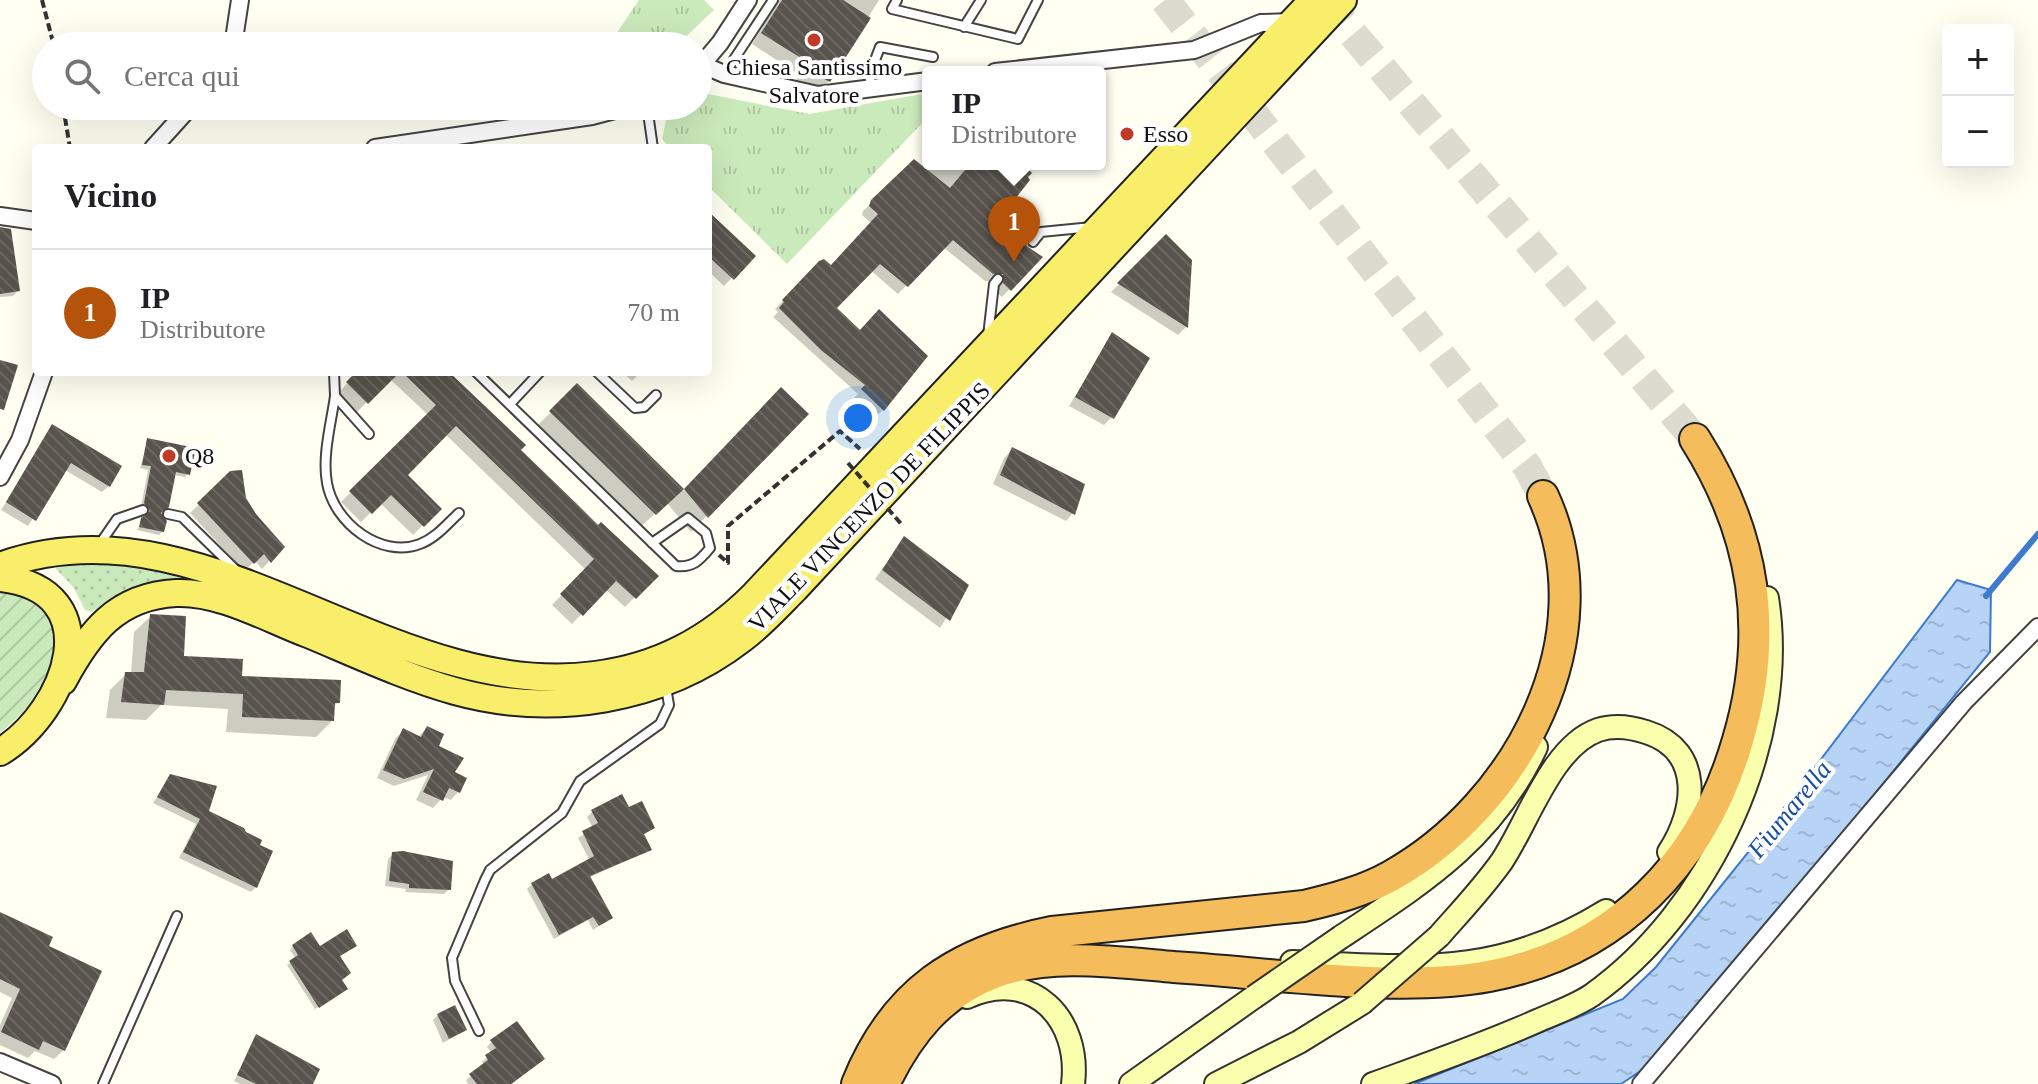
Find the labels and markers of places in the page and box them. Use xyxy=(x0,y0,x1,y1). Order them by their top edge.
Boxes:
marker: Chiesa Santissimo Salvatore xyxy=(805,31,823,49)
place label: Chiesa Santissimo Salvatore xyxy=(726,54,902,108)
place label: Esso xyxy=(1143,121,1188,147)
marker: Esso xyxy=(1118,125,1136,143)
pin: 1 xyxy=(988,196,1040,262)
place label: Q8 xyxy=(185,443,214,469)
marker: Q8 xyxy=(160,447,178,465)

